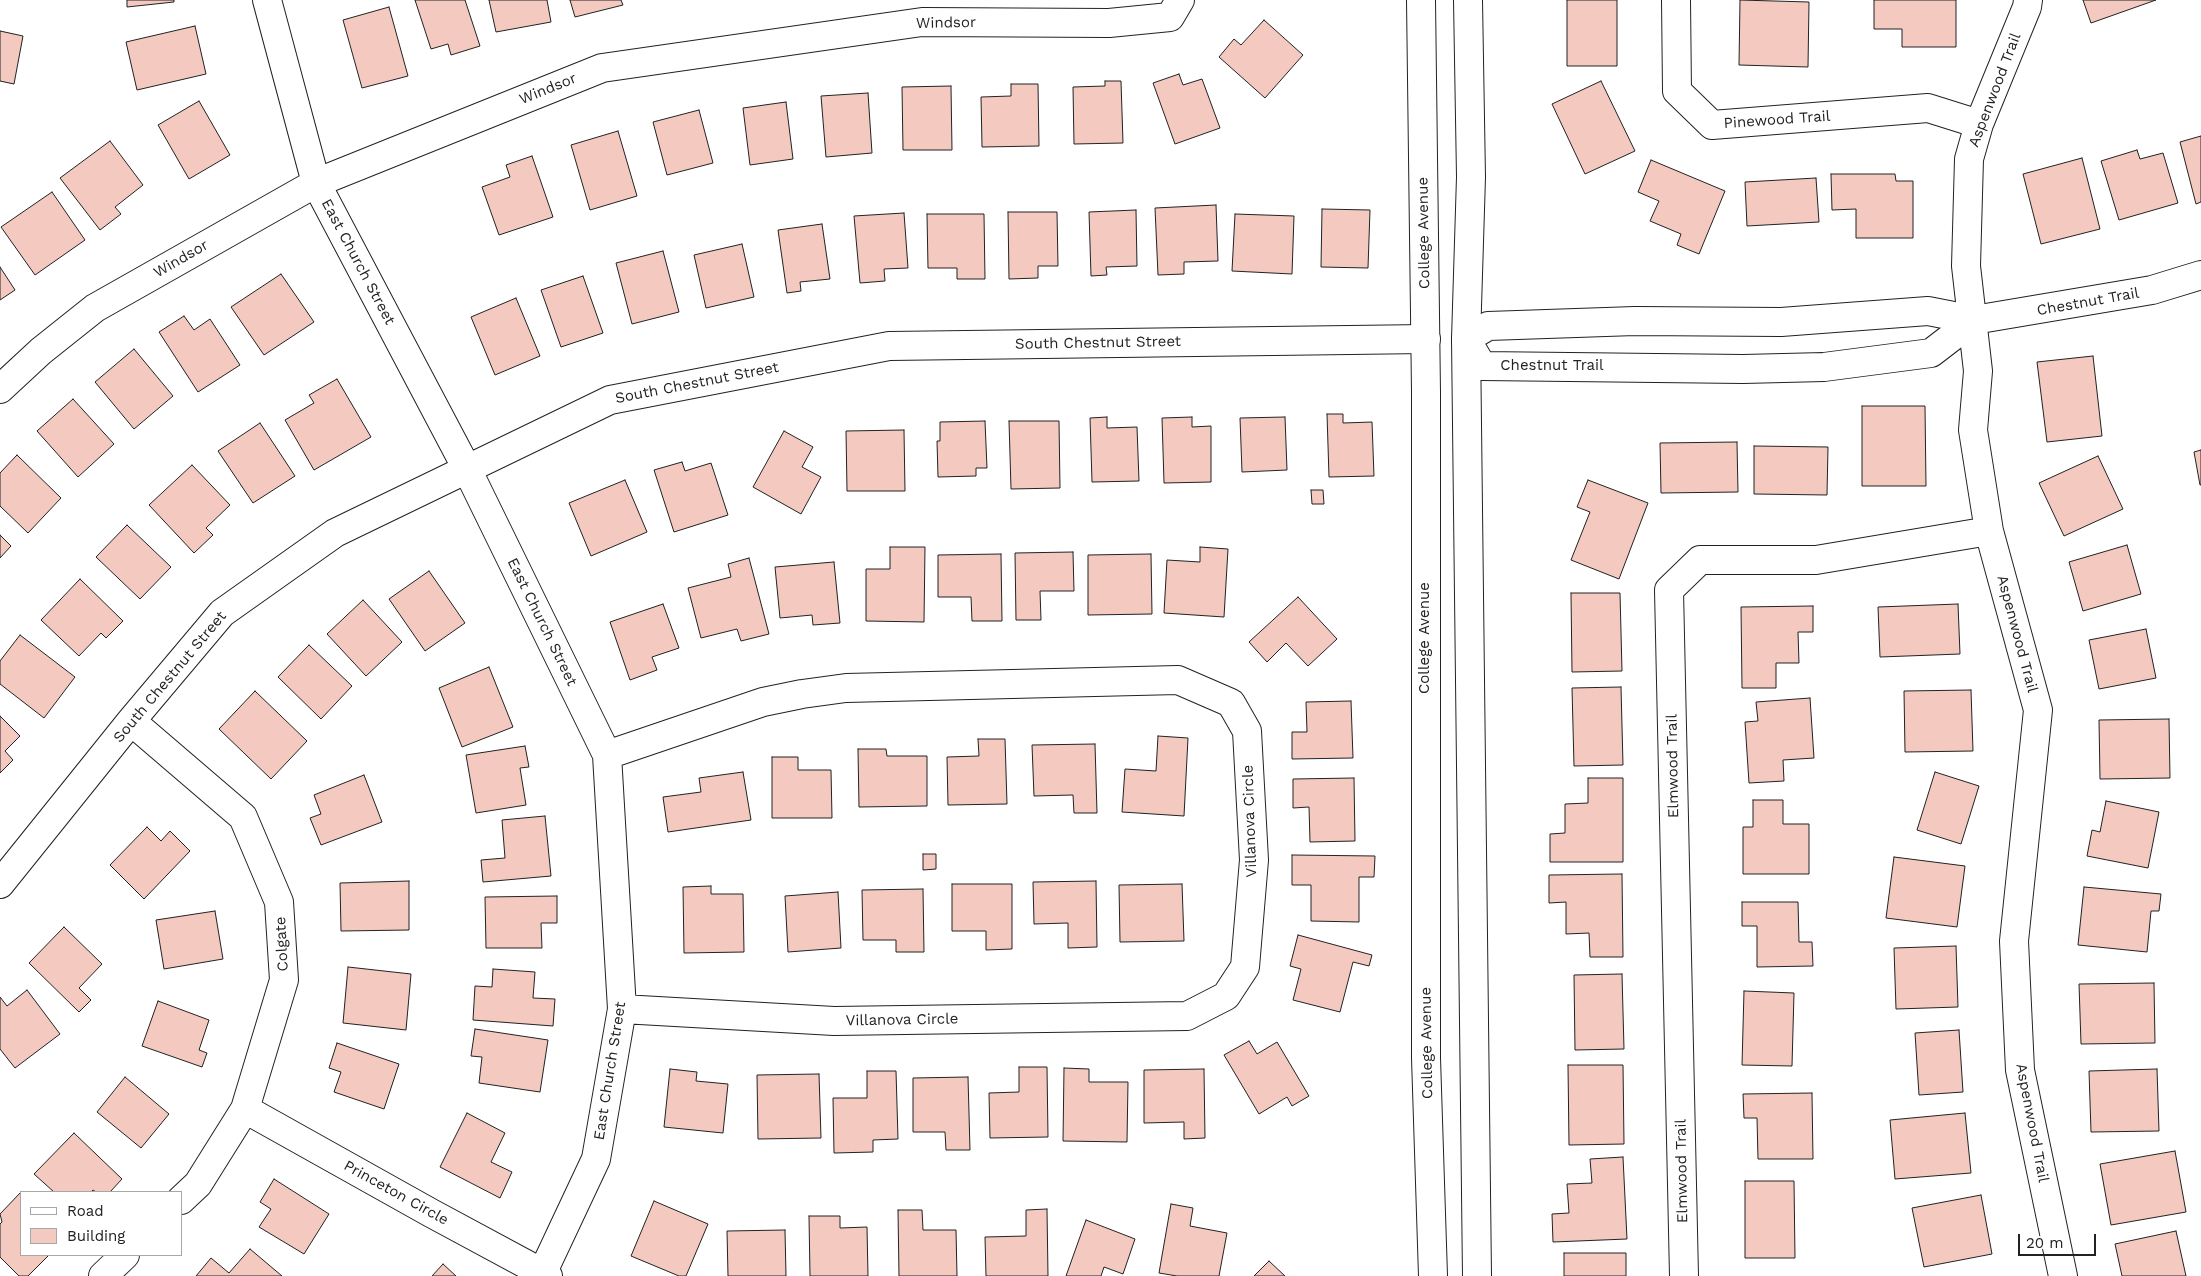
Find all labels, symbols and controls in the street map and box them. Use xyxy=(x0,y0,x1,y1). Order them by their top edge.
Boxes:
street label: Windsor xyxy=(916,13,976,33)
street label: Aspenwood Trail xyxy=(1965,30,2025,150)
street label: Windsor xyxy=(517,69,579,109)
street label: Pinewood Trail xyxy=(1723,107,1831,133)
street label: College Avenue xyxy=(1414,177,1434,289)
street label: East Church Street xyxy=(317,196,399,328)
street label: Windsor xyxy=(150,236,212,282)
street label: Chestnut Trail xyxy=(2036,284,2140,320)
street label: South Chestnut Street xyxy=(1015,333,1181,353)
street label: Chestnut Trail xyxy=(1500,357,1604,375)
street label: South Chestnut Street xyxy=(614,358,780,408)
street label: East Church Street xyxy=(503,555,581,689)
street label: Aspenwood Trail xyxy=(1993,573,2041,695)
street label: College Avenue xyxy=(1416,582,1434,694)
street label: South Chestnut Street xyxy=(110,608,230,746)
street label: Elmwood Trail xyxy=(1663,714,1683,818)
street label: Villanova Circle xyxy=(1239,764,1261,878)
street label: Colgate xyxy=(272,916,292,972)
street label: College Avenue xyxy=(1417,987,1437,1099)
street label: East Church Street xyxy=(590,1000,630,1142)
street label: Villanova Circle xyxy=(846,1010,958,1030)
street label: Aspenwood Trail xyxy=(2012,1062,2052,1184)
street label: Elmwood Trail xyxy=(1672,1119,1692,1223)
street label: Princeton Circle xyxy=(341,1157,451,1229)
legend xyxy=(20,1191,182,1256)
text: Road xyxy=(67,1202,104,1220)
scale bar xyxy=(2021,1224,2098,1256)
text: Building xyxy=(67,1227,125,1245)
text: 20 m xyxy=(2026,1234,2064,1252)

